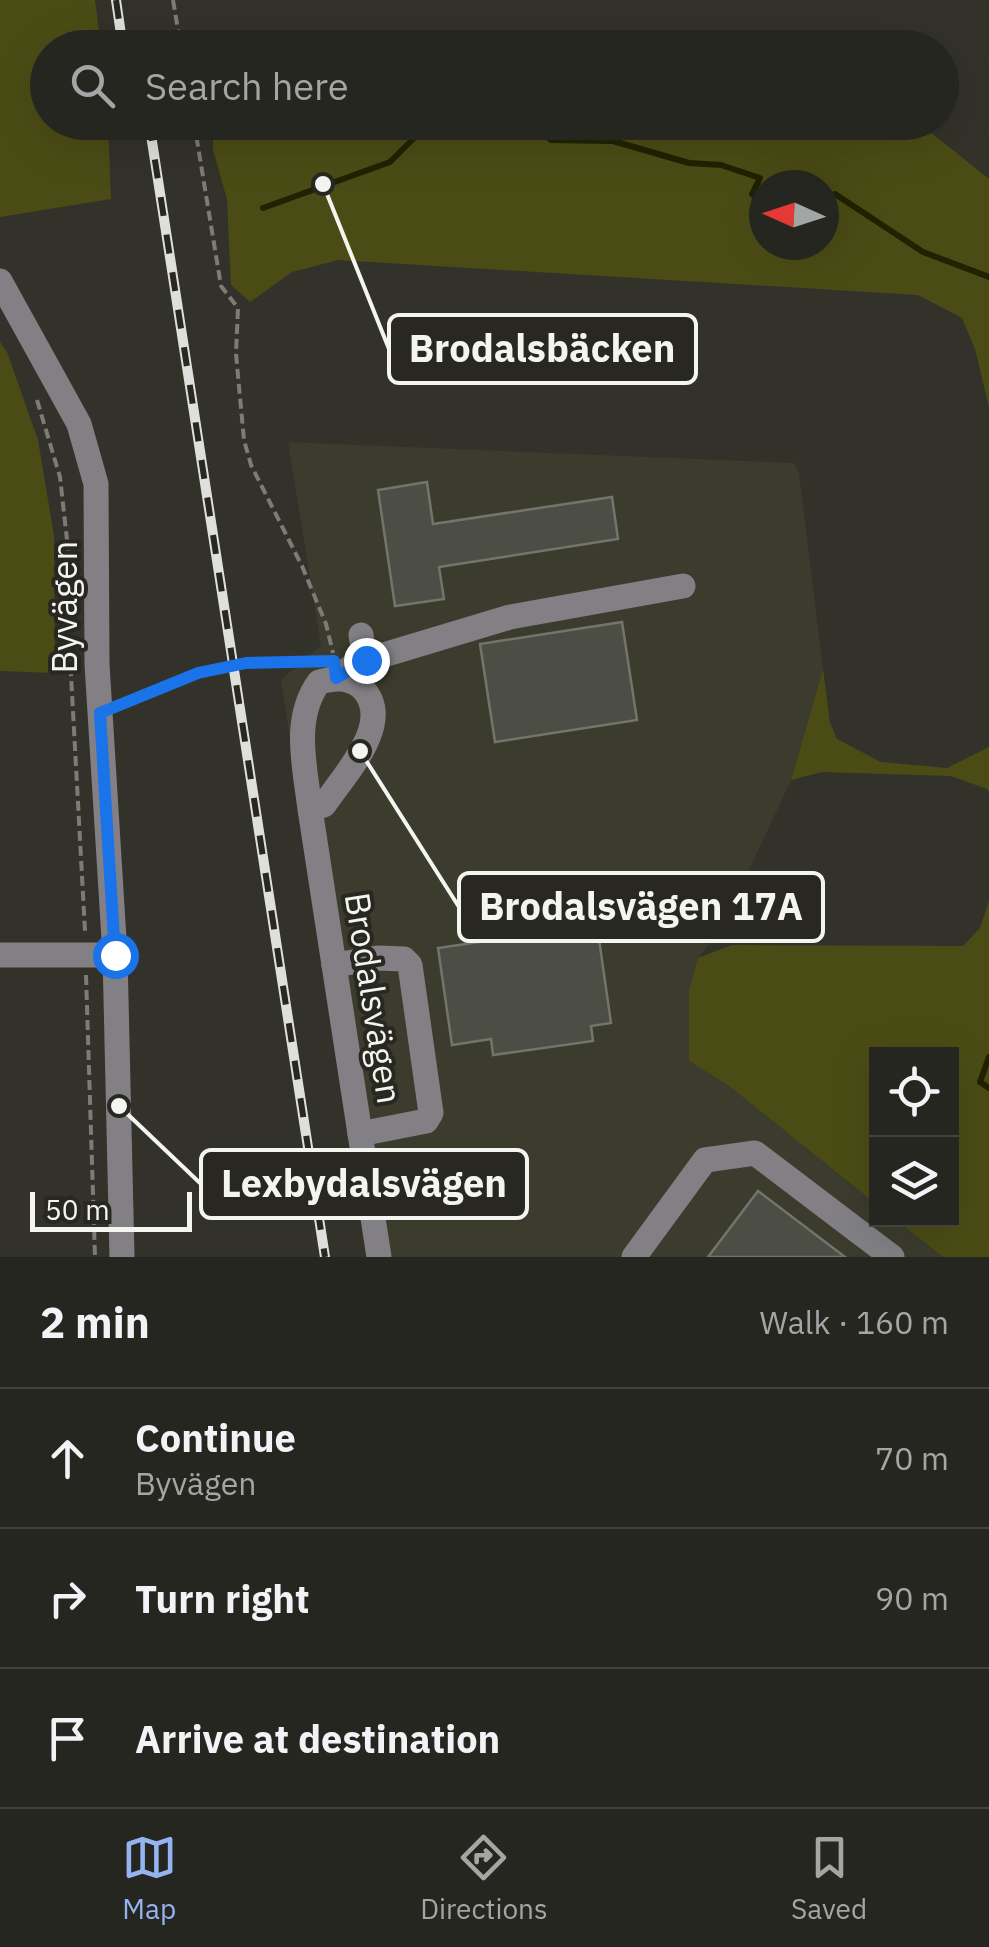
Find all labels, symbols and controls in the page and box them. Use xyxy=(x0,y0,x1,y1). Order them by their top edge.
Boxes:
search box xyxy=(30,30,959,140)
icon: search xyxy=(65,58,120,113)
text: Search here xyxy=(145,61,349,110)
north arrow xyxy=(749,170,839,260)
callout: Brodalsbäcken xyxy=(389,315,696,383)
text: Brodalsbäcken xyxy=(409,323,675,372)
street label: Byvägen xyxy=(41,541,87,673)
route end xyxy=(344,638,390,684)
callout: Brodalsvägen 17A xyxy=(459,873,823,941)
text: Brodalsvägen 17A xyxy=(479,881,803,930)
street label: Brodalsvägen xyxy=(335,889,413,1107)
route start xyxy=(93,933,139,979)
map controls xyxy=(869,1047,959,1227)
button: locate xyxy=(869,1047,959,1137)
button: layers xyxy=(869,1137,959,1227)
callout: Lexbydalsvägen xyxy=(201,1150,527,1218)
text: Lexbydalsvägen xyxy=(221,1158,507,1207)
scale bar xyxy=(30,1187,192,1232)
text: 50 m xyxy=(45,1191,110,1228)
text: 2 min xyxy=(40,1295,150,1350)
text: Walk · 160 m xyxy=(760,1301,949,1343)
text: Continue xyxy=(135,1413,296,1462)
icon: ahead xyxy=(40,1431,95,1486)
text: 70 m xyxy=(875,1437,949,1479)
text: Byvägen xyxy=(135,1462,257,1504)
icon: right xyxy=(40,1571,95,1626)
text: Turn right xyxy=(135,1574,310,1623)
text: 90 m xyxy=(875,1577,949,1619)
icon: arrive xyxy=(40,1711,95,1766)
text: Arrive at destination xyxy=(135,1714,500,1763)
tab: Map xyxy=(122,1830,177,1927)
tab: Directions xyxy=(420,1830,548,1927)
tab: Saved xyxy=(791,1830,867,1927)

